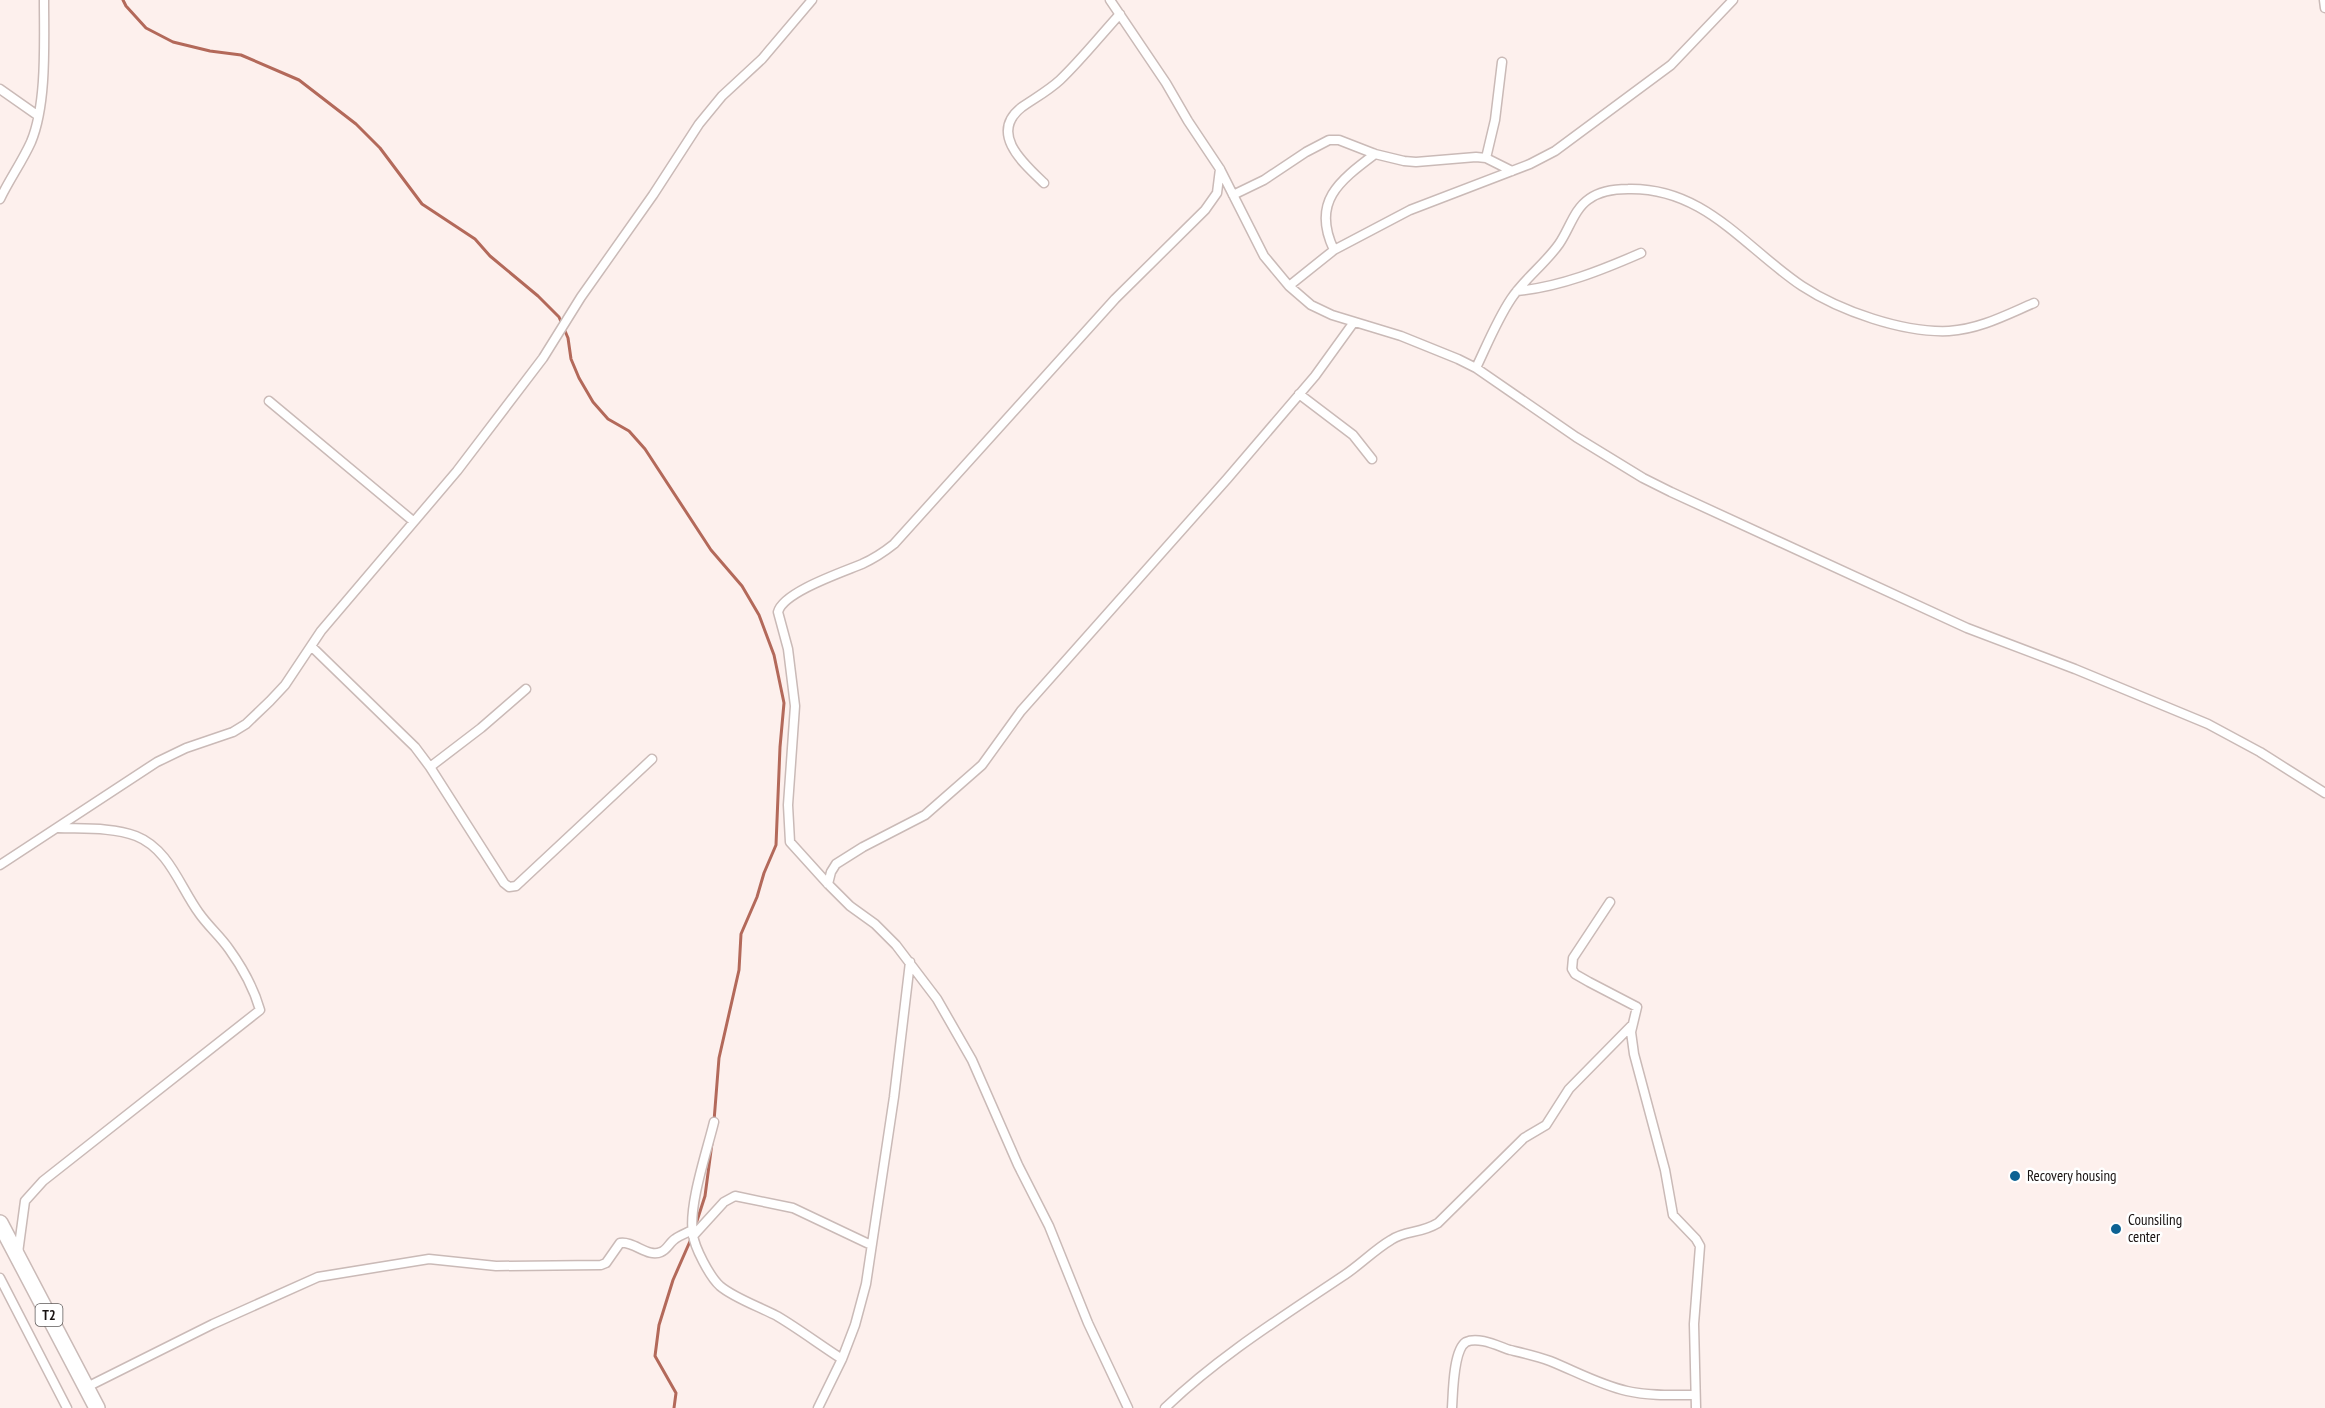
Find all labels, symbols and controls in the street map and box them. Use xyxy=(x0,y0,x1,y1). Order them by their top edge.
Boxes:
place label: Recovery housing xyxy=(2027,1166,2117,1185)
marker: Recovery housing xyxy=(2008,1169,2022,1183)
place label: Counsiling center xyxy=(2128,1210,2182,1246)
marker: Counsiling center xyxy=(2109,1222,2123,1236)
road number: T2 xyxy=(36,1304,62,1326)

